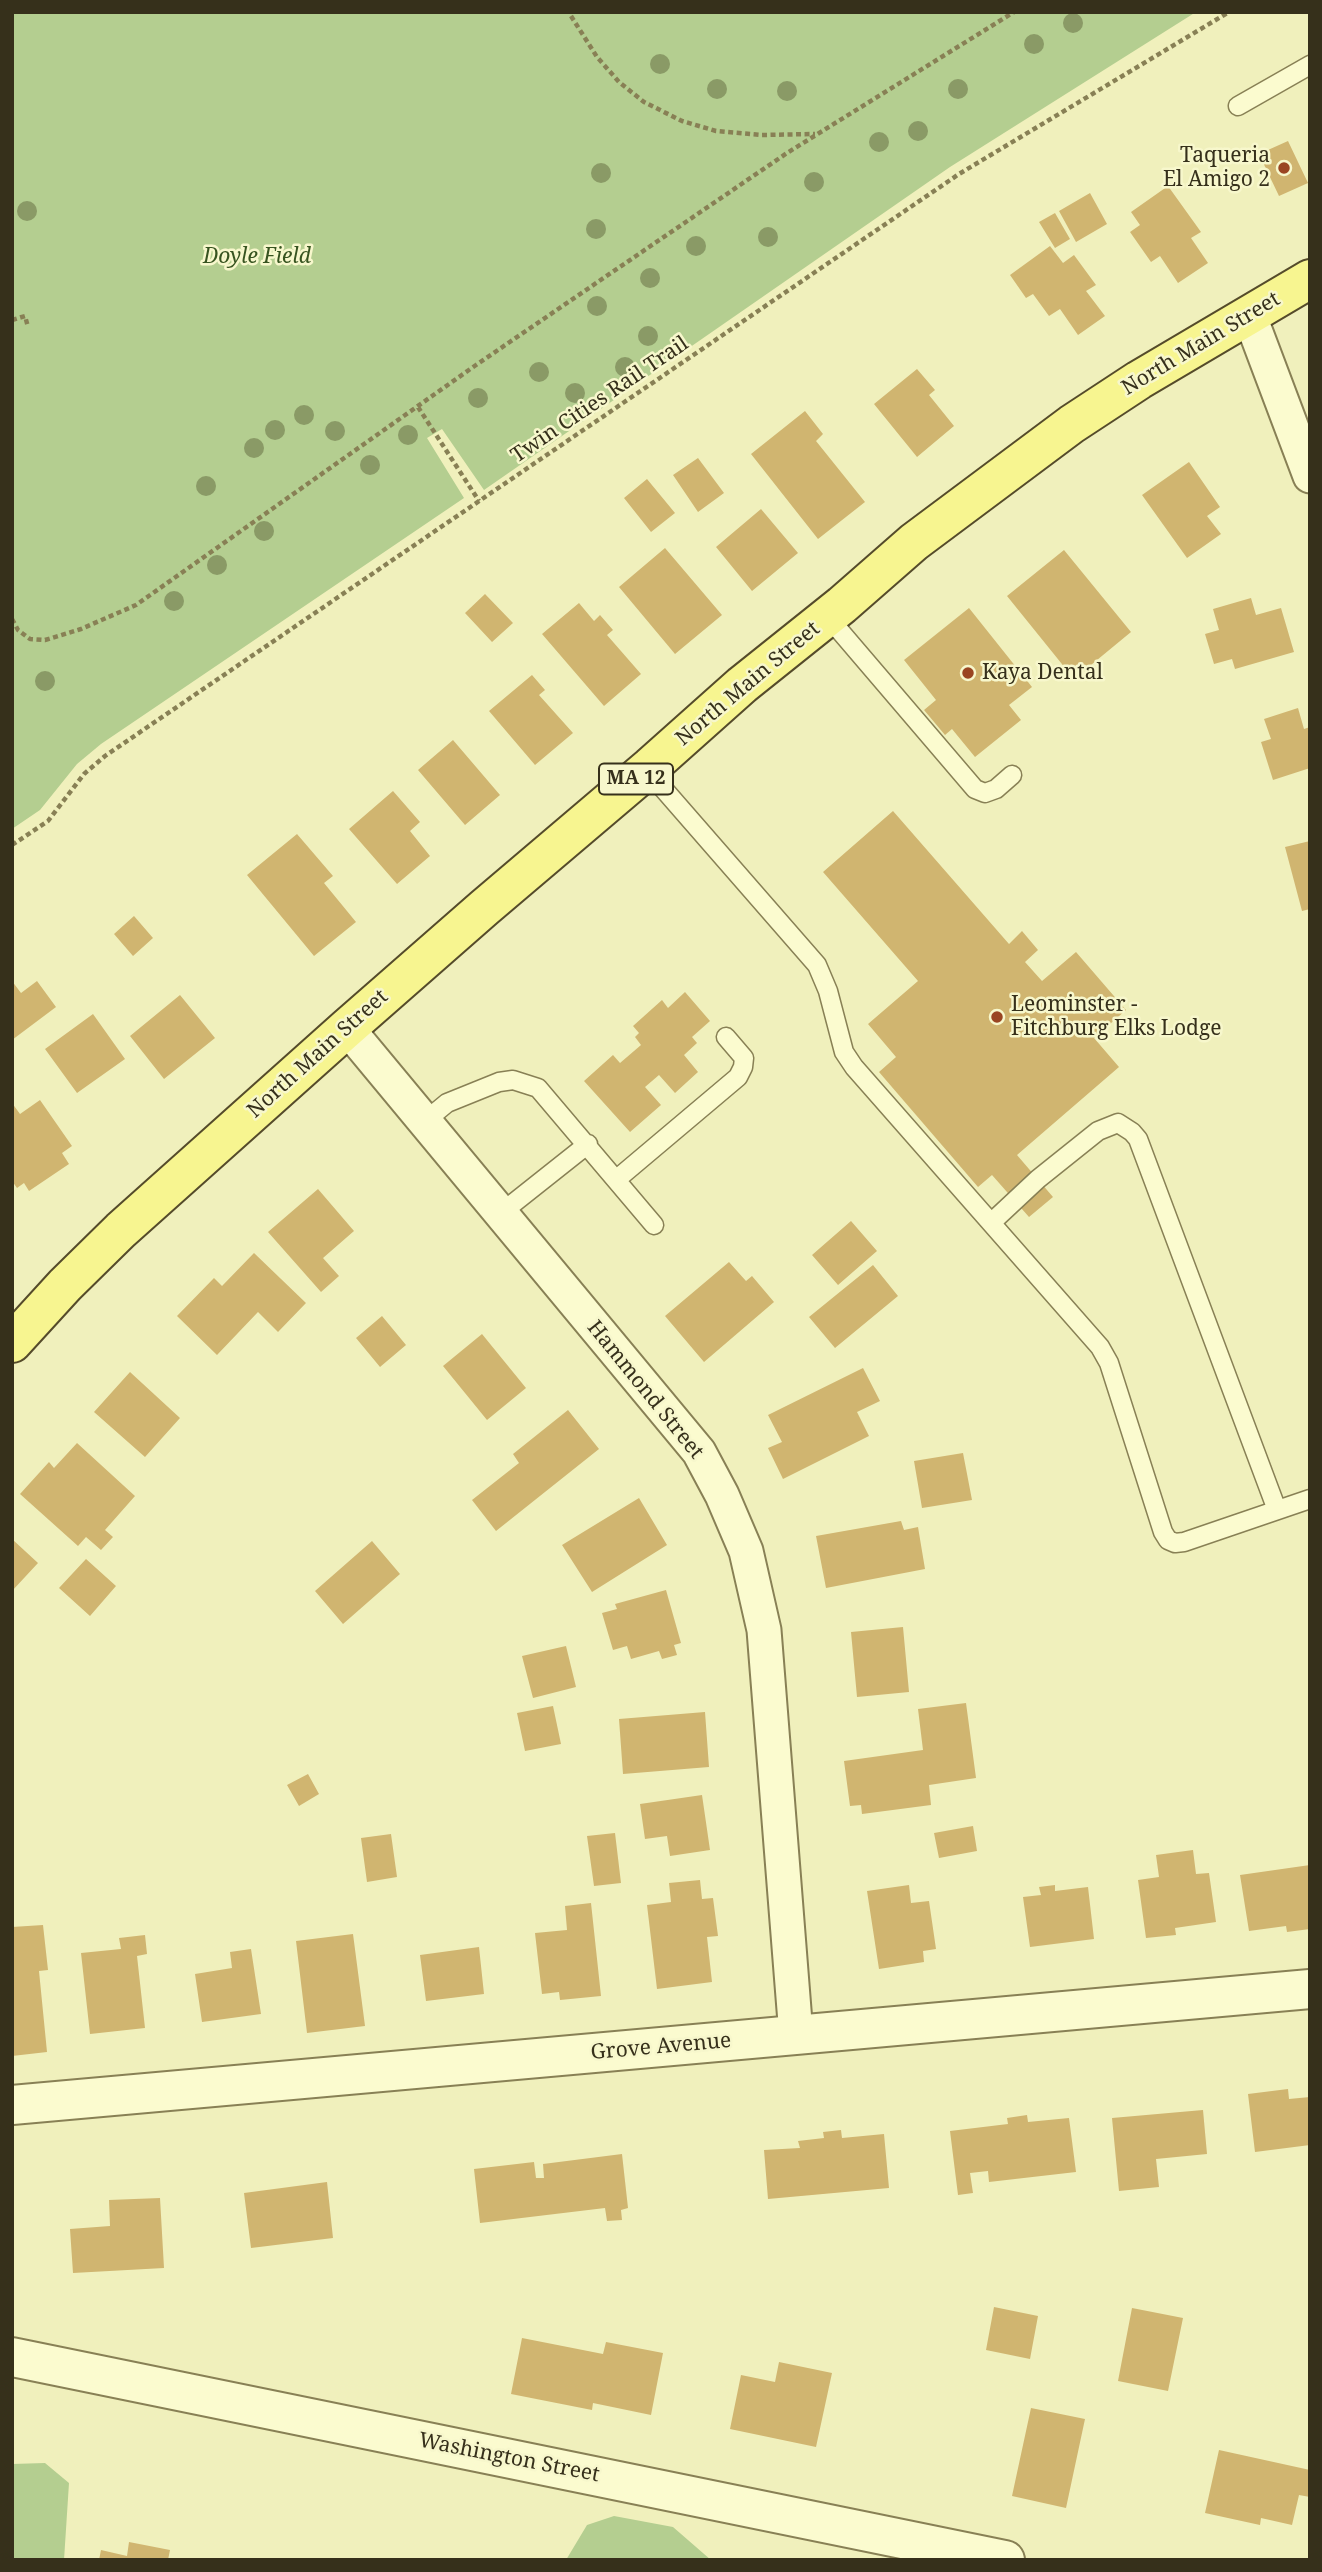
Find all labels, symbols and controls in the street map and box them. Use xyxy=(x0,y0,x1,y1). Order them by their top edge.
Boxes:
place label: Taqueria El Amigo 2 xyxy=(1163,143,1270,193)
marker: Taqueria El Amigo 2 xyxy=(1276,160,1292,176)
park label: Doyle Field xyxy=(203,244,311,270)
street label: North Main Street xyxy=(1117,287,1285,401)
street label: Twin Cities Rail Trail xyxy=(507,331,693,469)
street label: North Main Street xyxy=(671,616,825,752)
place label: Kaya Dental xyxy=(982,660,1103,686)
marker: Kaya Dental xyxy=(960,665,976,681)
road number: MA 12 xyxy=(599,764,673,794)
street label: North Main Street xyxy=(243,984,393,1124)
place label: Leominster - Fitchburg Elks Lodge xyxy=(1011,992,1221,1042)
marker: Leominster - Fitchburg Elks Lodge xyxy=(989,1009,1005,1025)
street label: Hammond Street xyxy=(581,1316,709,1464)
street label: Grove Avenue xyxy=(590,2028,732,2066)
street label: Washington Street xyxy=(416,2428,602,2488)

